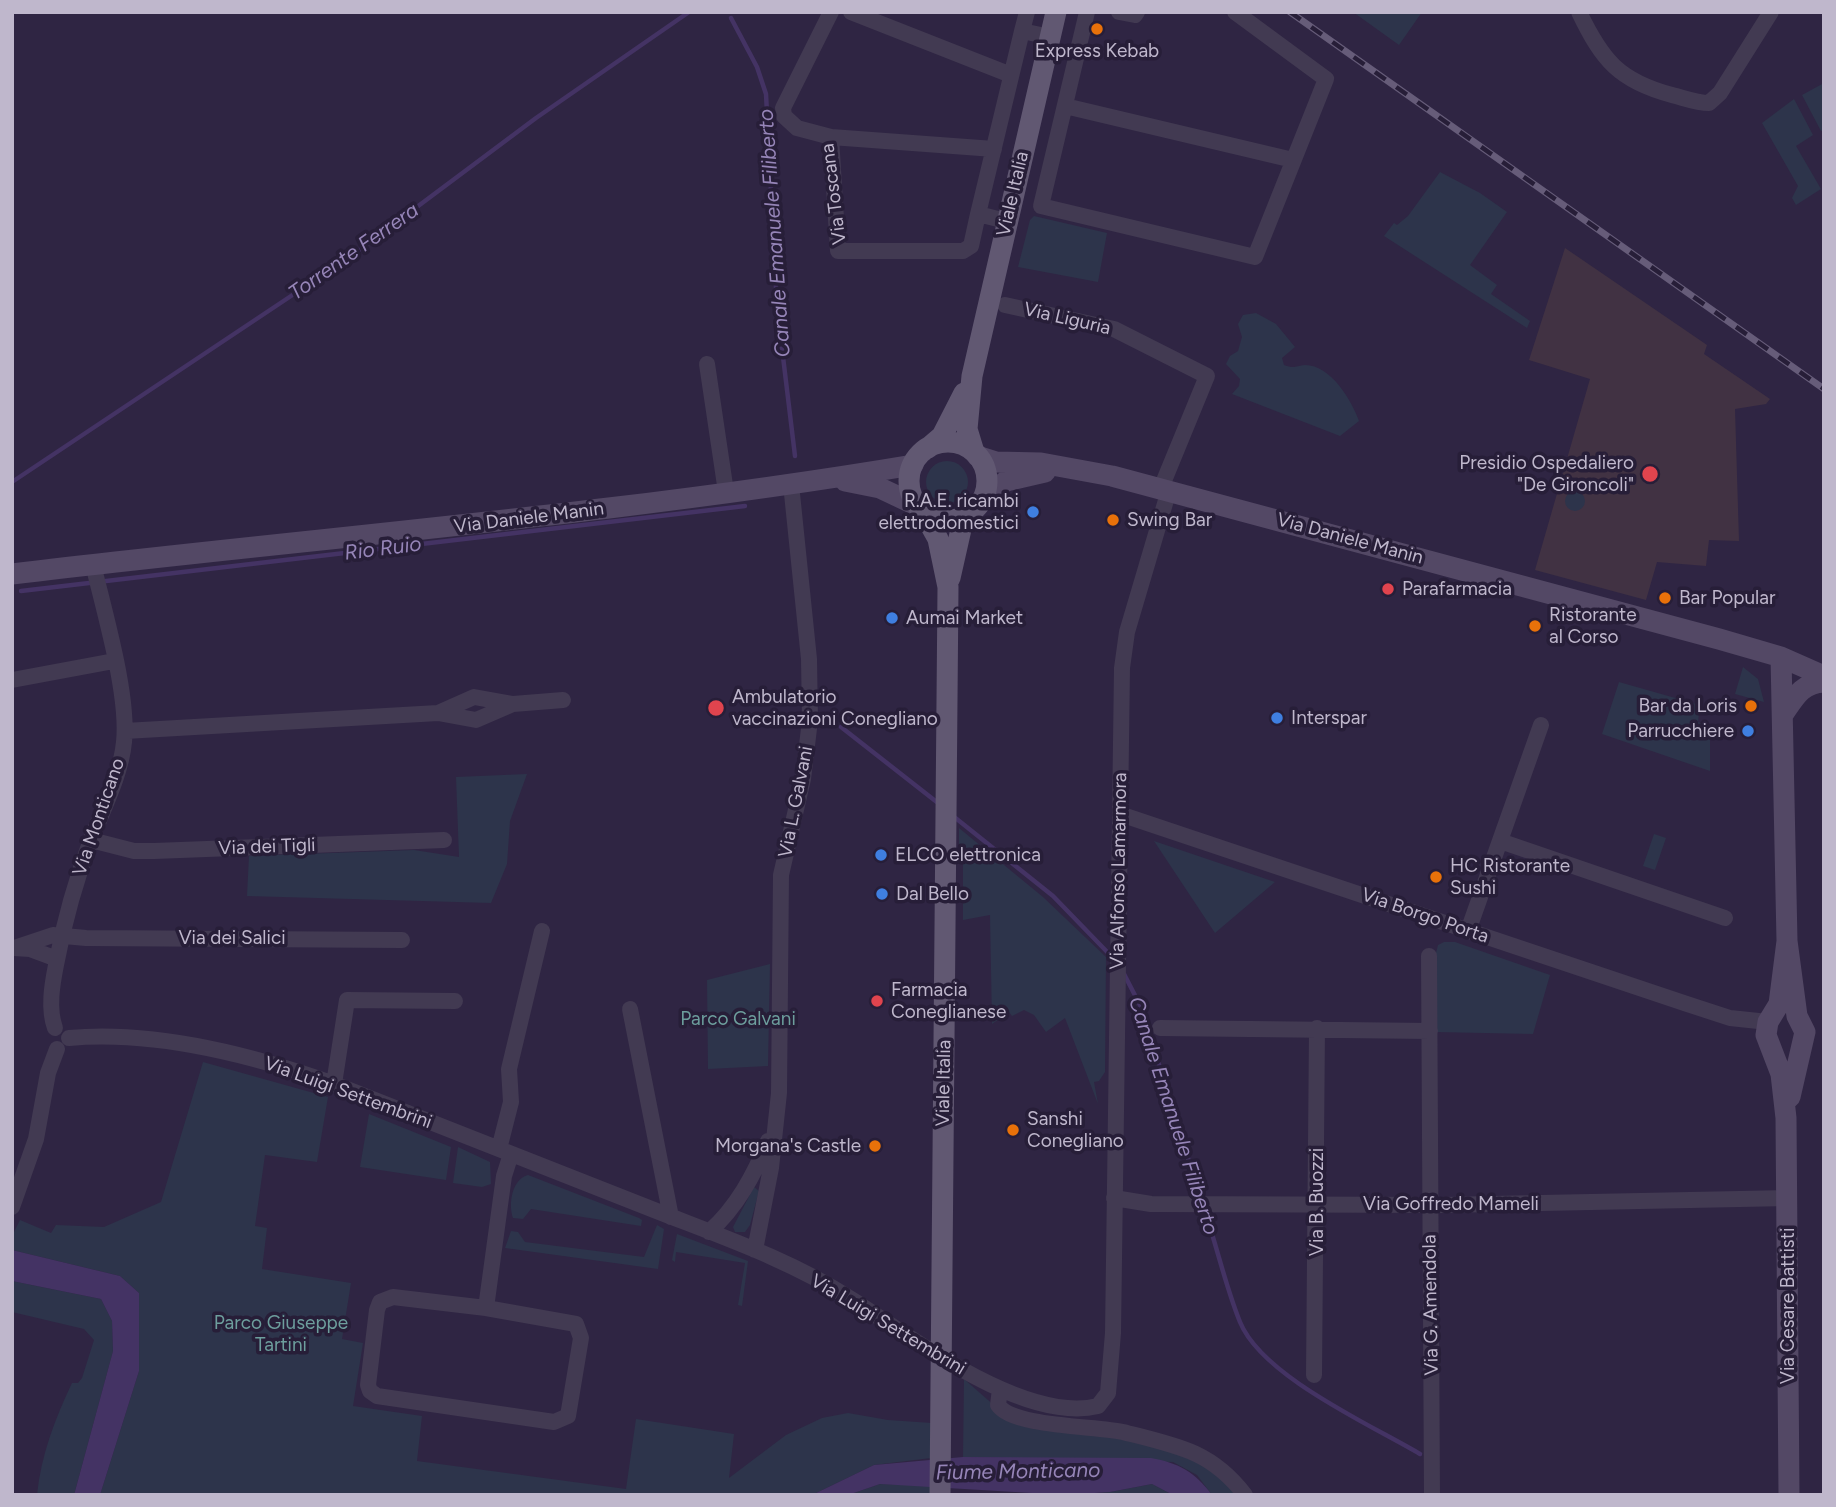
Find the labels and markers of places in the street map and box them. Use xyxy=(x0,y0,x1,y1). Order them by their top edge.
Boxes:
marker: Express Kebab xyxy=(1089,21,1105,37)
place label: Express Kebab xyxy=(1035,40,1159,62)
place label: Presidio Ospedaliero "De Gironcoli" xyxy=(1459,452,1634,496)
marker: Presidio Ospedaliero "De Gironcoli" xyxy=(1640,464,1660,484)
place label: R.A.E. ricambi elettrodomestici xyxy=(878,490,1019,534)
marker: R.A.E. ricambi elettrodomestici xyxy=(1025,504,1041,520)
place label: Swing Bar xyxy=(1127,509,1212,531)
marker: Swing Bar xyxy=(1105,512,1121,528)
place label: Parafarmacia xyxy=(1402,578,1512,600)
marker: Parafarmacia xyxy=(1380,581,1396,597)
place label: Bar Popular xyxy=(1679,587,1775,609)
marker: Bar Popular xyxy=(1657,590,1673,606)
place label: Ristorante al Corso xyxy=(1549,604,1637,648)
place label: Aumai Market xyxy=(906,607,1023,629)
marker: Aumai Market xyxy=(884,610,900,626)
marker: Ristorante al Corso xyxy=(1527,618,1543,634)
place label: Ambulatorio vaccinazioni Conegliano xyxy=(732,686,938,730)
place label: Bar da Loris xyxy=(1638,695,1737,717)
marker: Ambulatorio vaccinazioni Conegliano xyxy=(706,698,726,718)
marker: Bar da Loris xyxy=(1743,698,1759,714)
place label: Interspar xyxy=(1291,707,1367,729)
marker: Interspar xyxy=(1269,710,1285,726)
place label: Parrucchiere xyxy=(1627,720,1734,742)
marker: Parrucchiere xyxy=(1740,723,1756,739)
place label: ELCO elettronica xyxy=(895,844,1041,866)
marker: ELCO elettronica xyxy=(873,847,889,863)
place label: HC Ristorante Sushi xyxy=(1450,855,1570,899)
marker: HC Ristorante Sushi xyxy=(1428,869,1444,885)
place label: Dal Bello xyxy=(896,883,969,905)
marker: Dal Bello xyxy=(874,886,890,902)
place label: Farmacia Coneglianese xyxy=(891,979,1006,1023)
marker: Farmacia Coneglianese xyxy=(869,993,885,1009)
place label: Sanshi Conegliano xyxy=(1027,1108,1124,1152)
marker: Sanshi Conegliano xyxy=(1005,1122,1021,1138)
place label: Morgana's Castle xyxy=(715,1135,861,1157)
marker: Morgana's Castle xyxy=(867,1138,883,1154)

